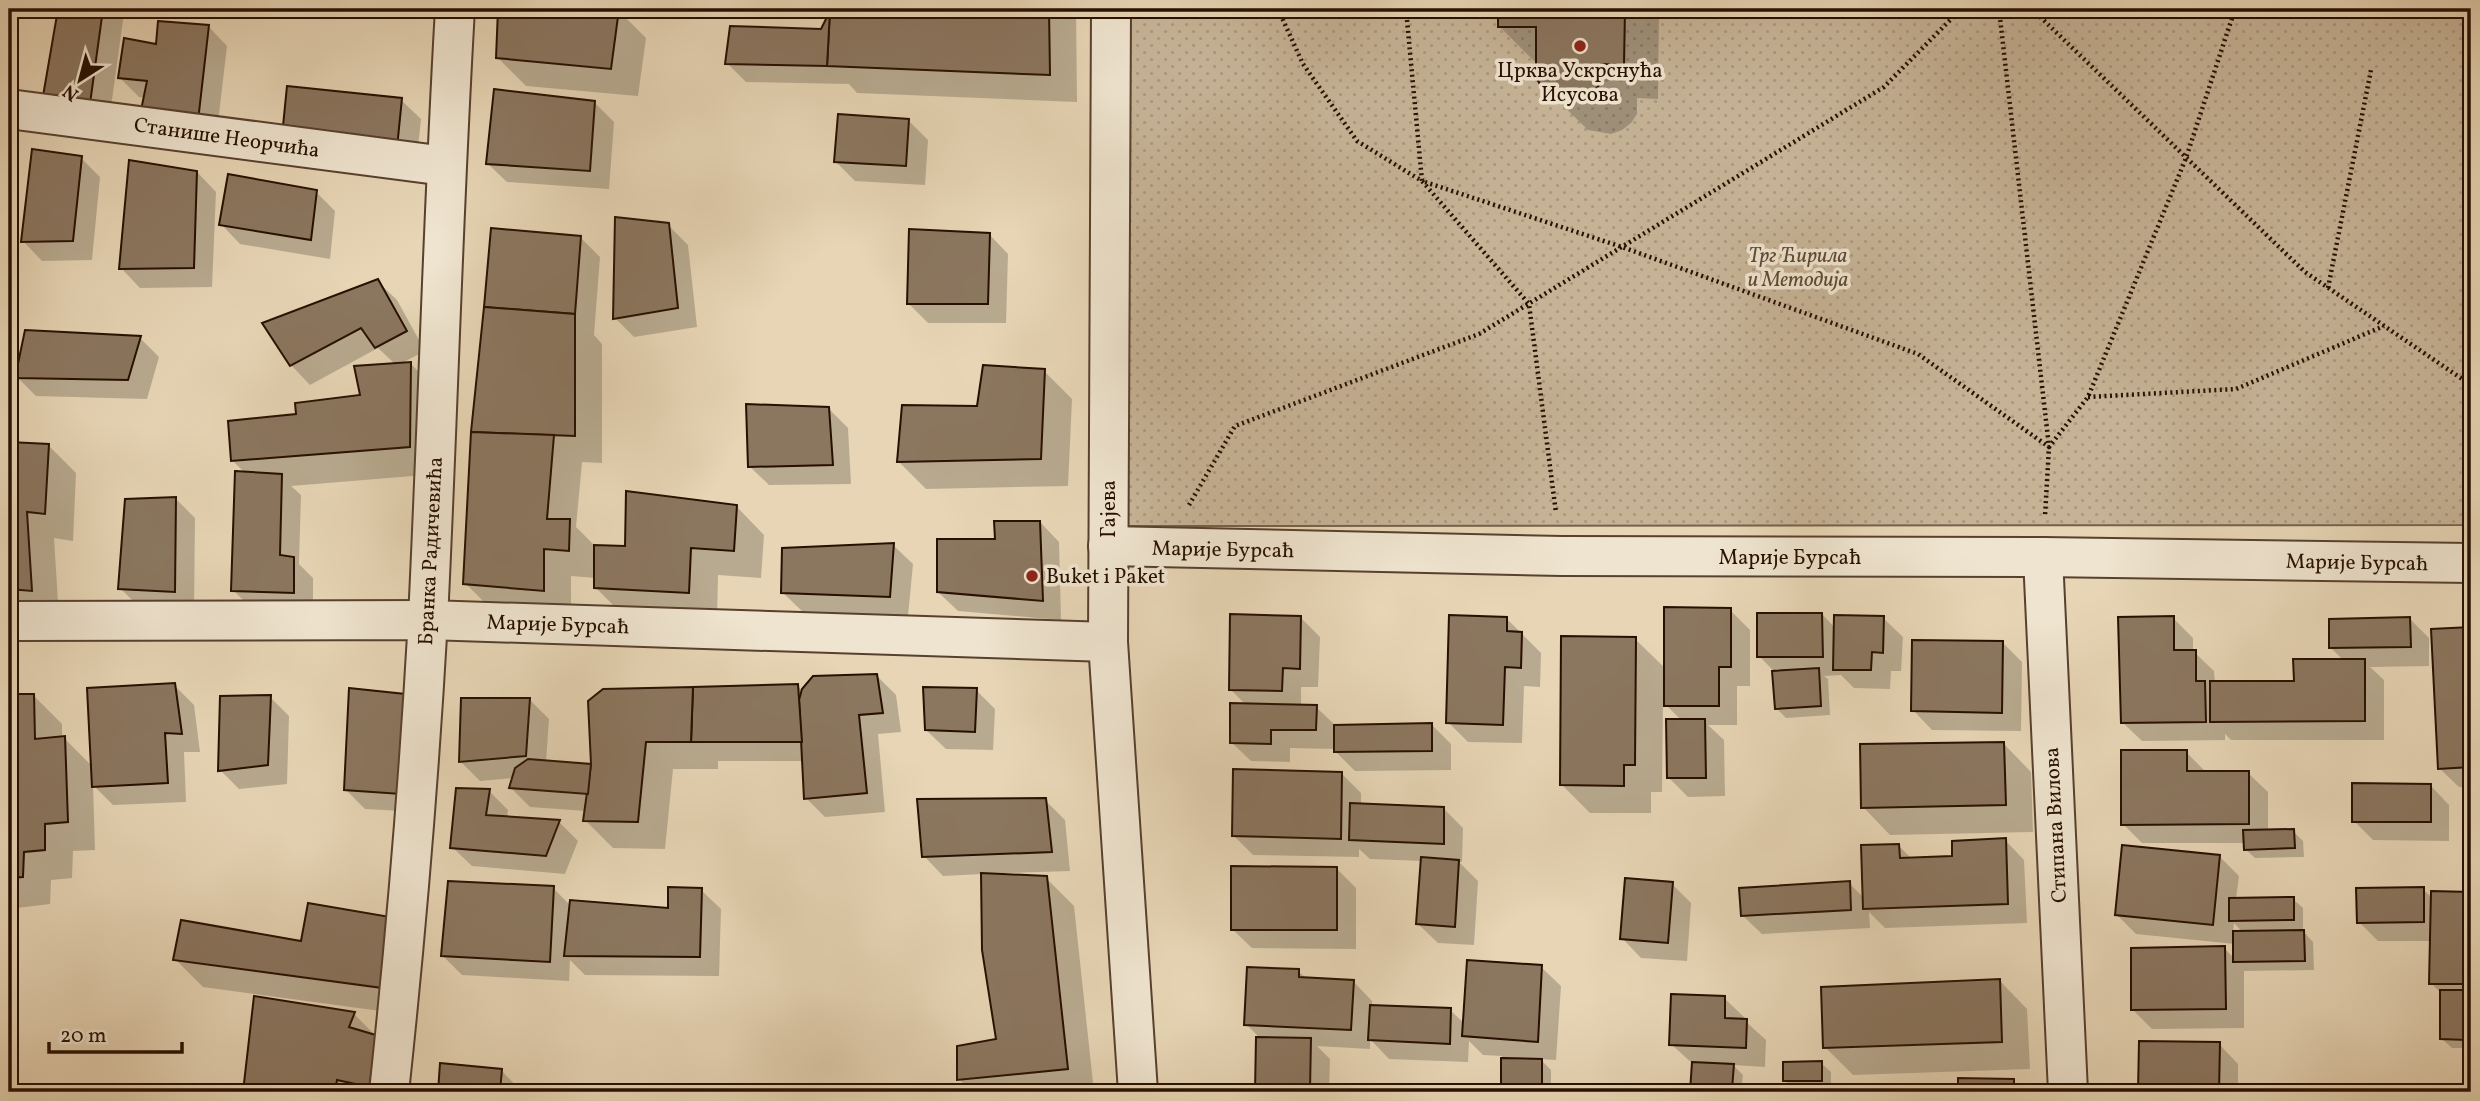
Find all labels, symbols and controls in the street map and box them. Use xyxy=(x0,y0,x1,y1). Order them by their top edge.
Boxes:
marker: Црква Ускрснућа Исусова xyxy=(1572,38,1588,54)
north arrow xyxy=(46,46,116,116)
place label: Црква Ускрснућа Исусова xyxy=(1497,57,1663,110)
text: N xyxy=(58,77,84,107)
street label: Станише Неорчића xyxy=(132,111,321,166)
park label: Трг Ћирила и Методија xyxy=(1748,242,1848,295)
street label: Бранка Радичевића xyxy=(412,456,451,646)
street label: Гајева xyxy=(1095,480,1124,538)
street label: Марије Бурсаћ xyxy=(1151,535,1295,566)
street label: Марије Бурсаћ xyxy=(1719,544,1862,573)
street label: Марије Бурсаћ xyxy=(2285,548,2429,579)
place label: Buket i Paket xyxy=(1046,563,1165,592)
marker: Buket i Paket xyxy=(1024,568,1040,584)
street label: Марије Бурсаћ xyxy=(486,609,630,642)
street label: Стипана Вилова xyxy=(2038,746,2075,904)
scale bar xyxy=(49,1010,182,1054)
text: 20 m xyxy=(60,1022,106,1051)

